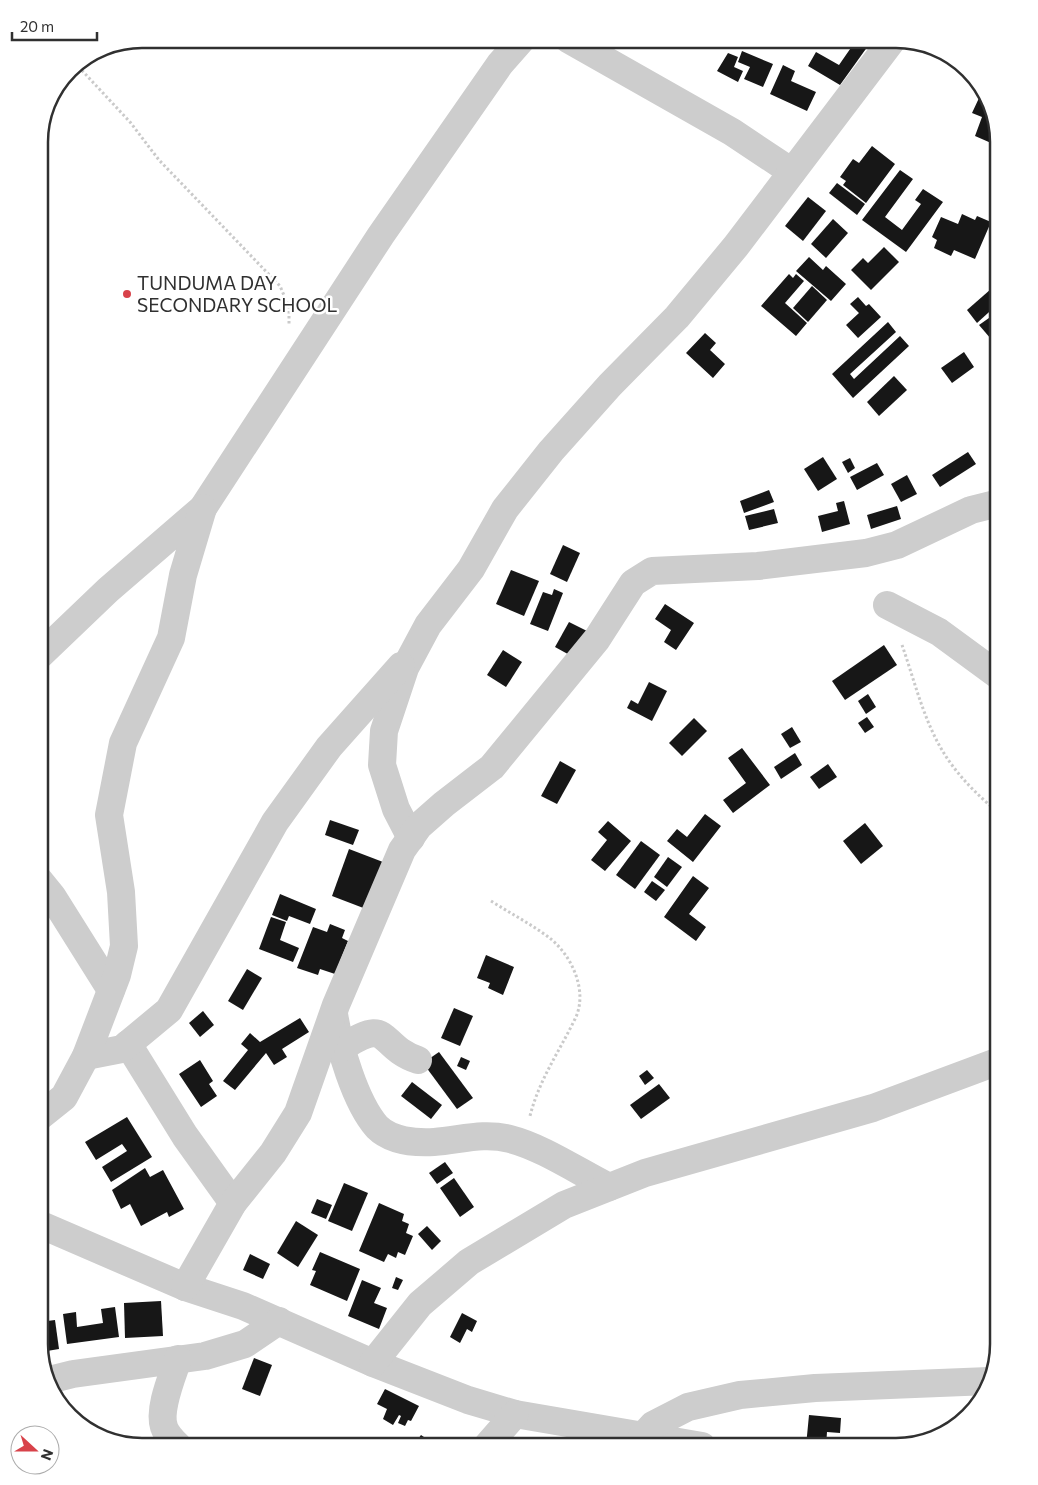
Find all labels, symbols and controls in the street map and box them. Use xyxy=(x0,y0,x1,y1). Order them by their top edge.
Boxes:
scale bar xyxy=(12,10,98,42)
text: 20 m xyxy=(20,17,54,35)
place label: TUNDUMA DAY SECONDARY SCHOOL xyxy=(137,271,338,316)
marker: TUNDUMA DAY SECONDARY SCHOOL xyxy=(121,288,133,300)
north arrow xyxy=(10,1425,60,1475)
text: N xyxy=(38,1447,57,1463)

